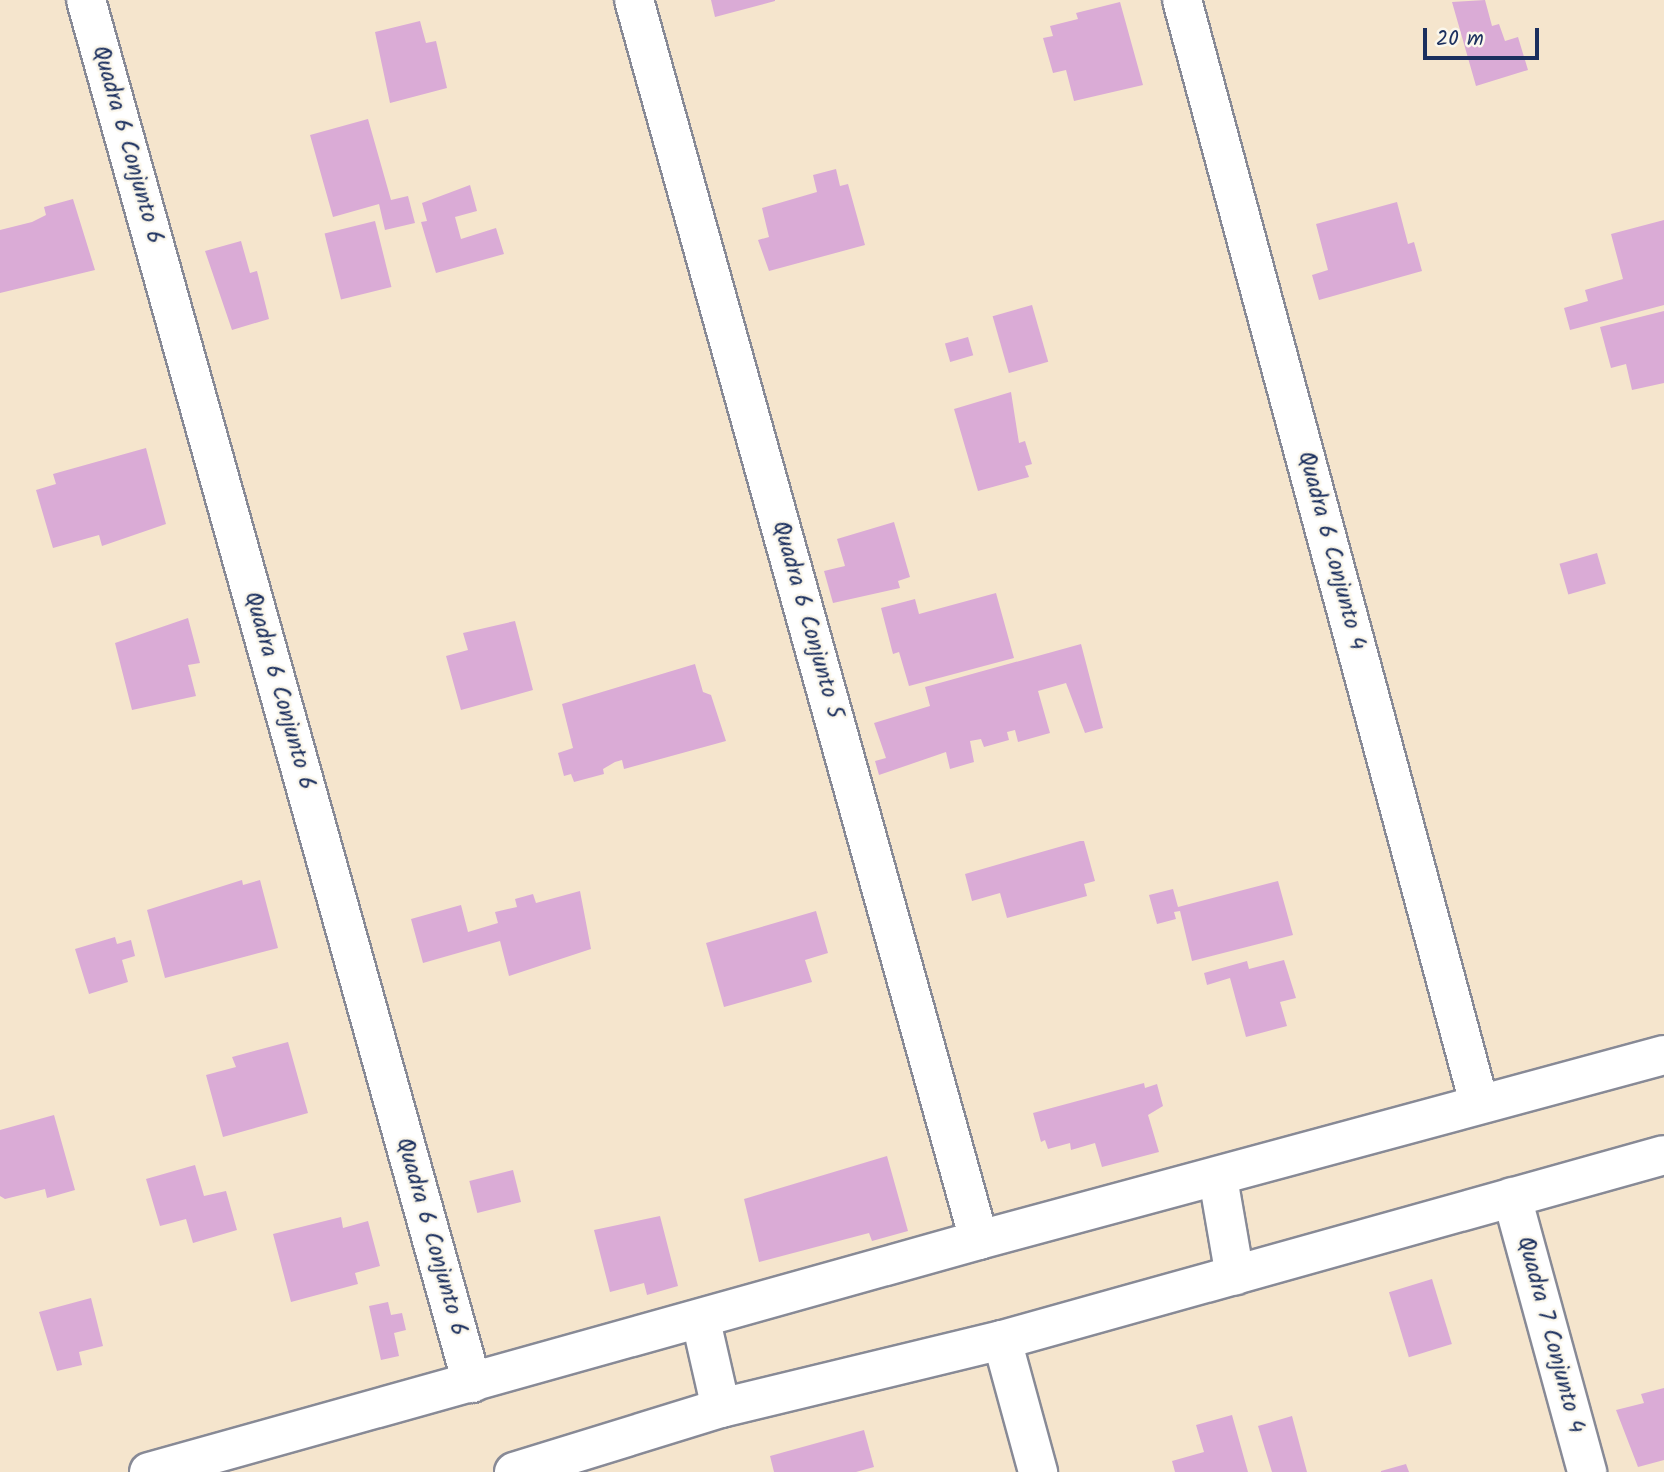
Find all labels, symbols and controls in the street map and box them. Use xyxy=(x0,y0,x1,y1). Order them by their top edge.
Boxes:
scale bar xyxy=(1426,14,1542,58)
text: 20 m xyxy=(1436,23,1484,56)
street label: Quadra 6 Conjunto 6 xyxy=(86,43,168,247)
street label: Quadra 6 Conjunto 4 xyxy=(1291,449,1371,653)
street label: Quadra 6 Conjunto 5 xyxy=(766,518,848,722)
street label: Quadra 6 Conjunto 6 xyxy=(238,589,320,793)
street label: Quadra 6 Conjunto 6 xyxy=(390,1135,472,1339)
street label: Quadra 7 Conjunto 4 xyxy=(1510,1234,1590,1436)

